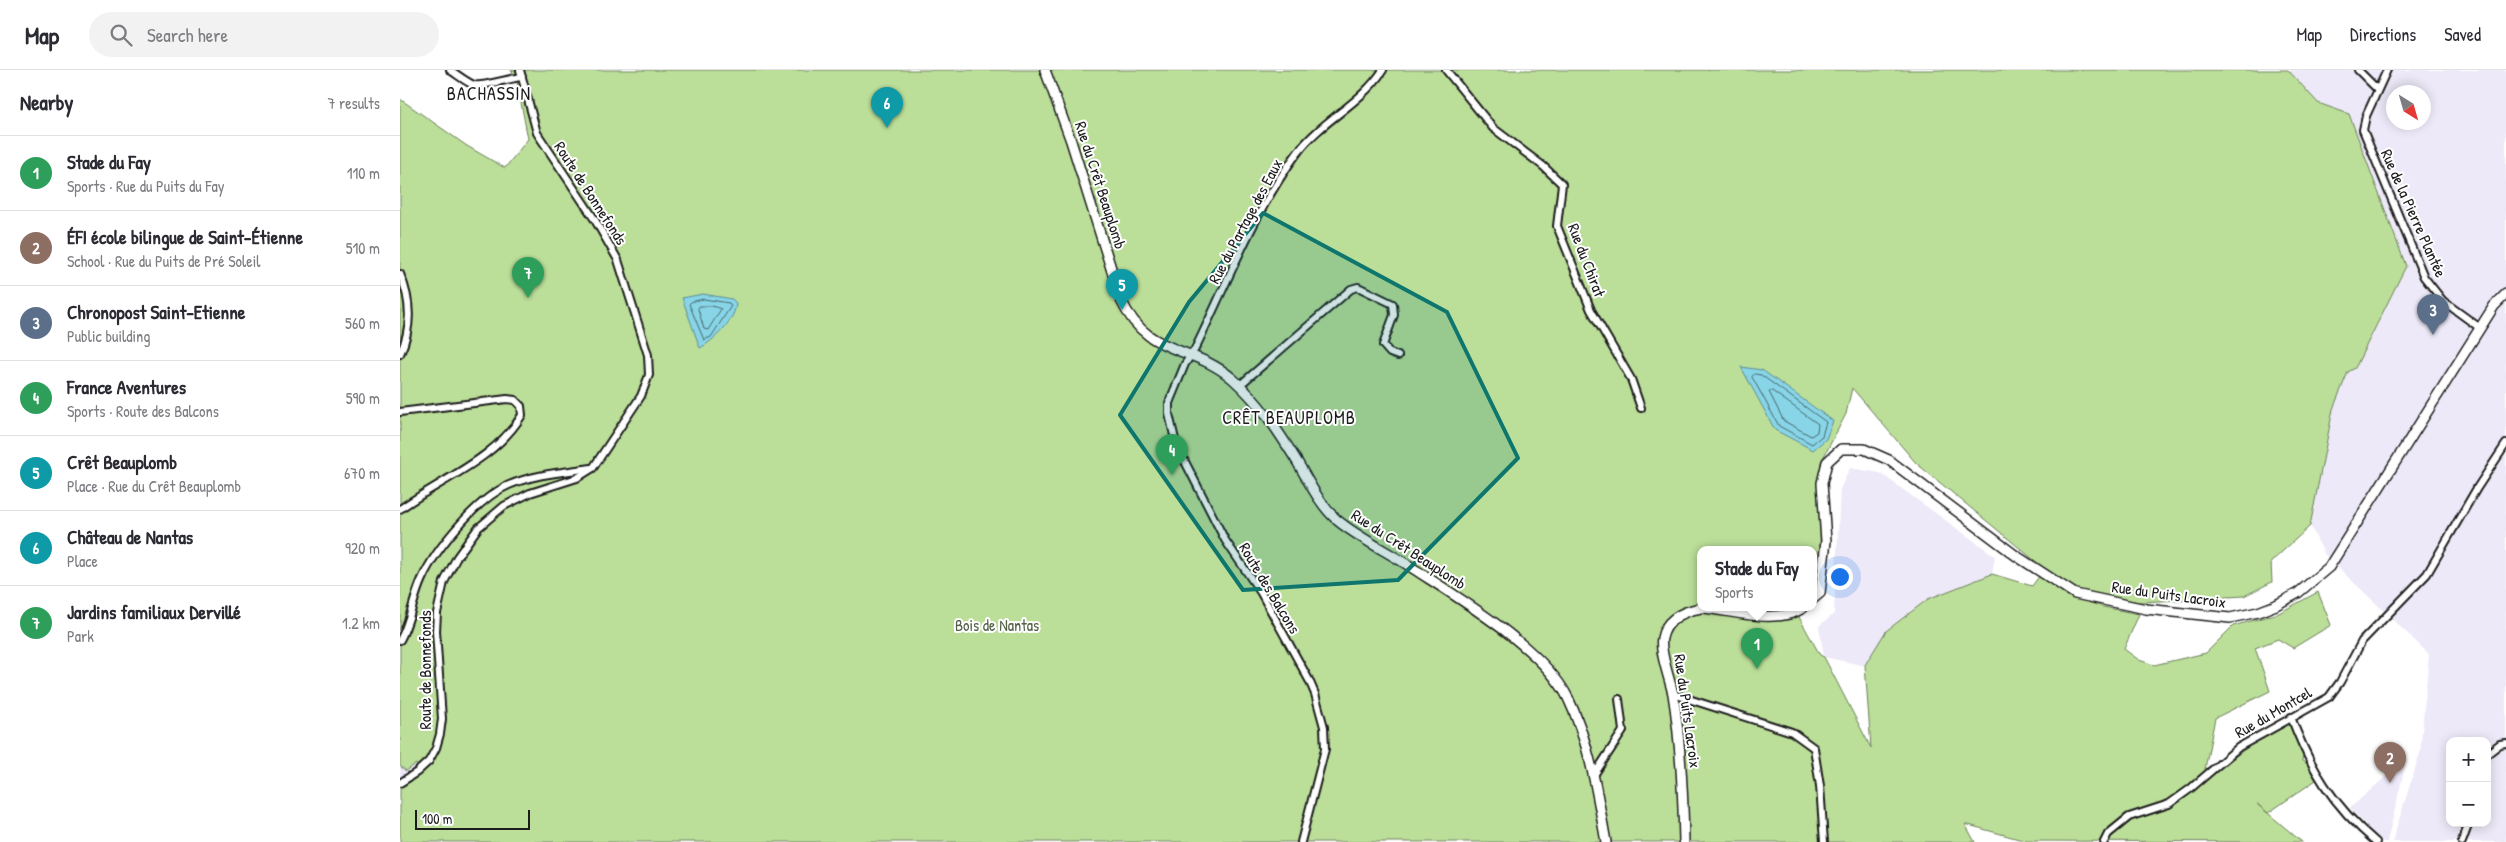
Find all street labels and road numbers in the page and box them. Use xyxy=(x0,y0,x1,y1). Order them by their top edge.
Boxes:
street label: Rue du Crêt Beauplomb xyxy=(1070,118,1132,252)
street label: Route de Bonnefonds xyxy=(549,137,633,249)
street label: Rue de la Pierre Plantée xyxy=(2376,146,2452,281)
street label: Rue du Partage des Eaux xyxy=(1203,155,1287,287)
street label: Rue du Chirat xyxy=(1563,220,1611,300)
street label: Rue du Crêt Beauplomb xyxy=(1347,504,1471,594)
street label: Route des Balcons xyxy=(1234,538,1306,638)
street label: Rue du Puits Lacroix xyxy=(2111,575,2227,613)
street label: Route de Bonnefonds xyxy=(414,610,436,730)
street label: Rue du Puits Lacroix xyxy=(1669,653,1707,769)
street label: Rue du Montcel xyxy=(2230,681,2316,743)

